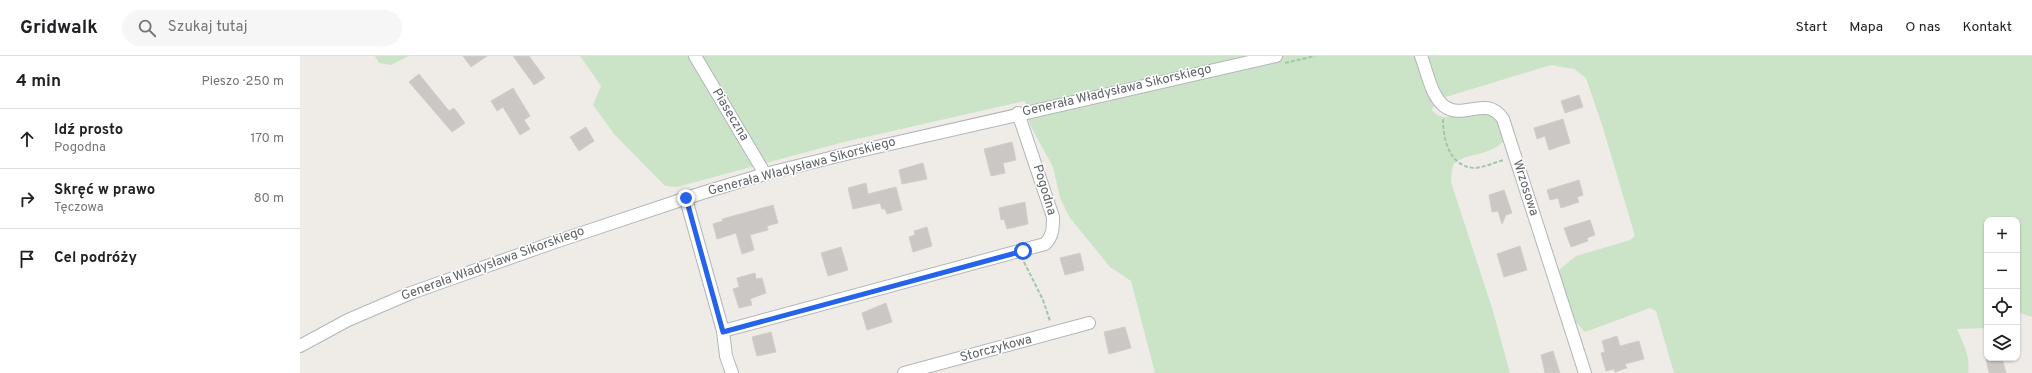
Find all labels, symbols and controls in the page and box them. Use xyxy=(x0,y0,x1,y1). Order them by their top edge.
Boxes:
search box xyxy=(122,10,402,46)
text: Gridwalk xyxy=(20,16,98,40)
icon: search xyxy=(136,17,158,39)
text: Szukaj tutaj xyxy=(168,18,248,37)
text: Start xyxy=(1795,19,1827,36)
text: Mapa xyxy=(1849,19,1883,36)
text: O nas xyxy=(1905,19,1941,36)
text: Kontakt xyxy=(1963,19,2012,36)
street label: Generała Władysława Sikorskiego xyxy=(1021,61,1213,121)
text: 4 min xyxy=(16,71,61,93)
text: Pieszo · 250 m xyxy=(201,74,284,90)
street label: Piaseczna xyxy=(708,86,752,144)
text: Idź prosto xyxy=(54,121,123,140)
icon: ahead xyxy=(16,128,38,150)
text: 170 m xyxy=(250,131,284,147)
street label: Generała Władysława Sikorskiego xyxy=(706,134,898,200)
text: Pogodna xyxy=(54,140,106,156)
street label: Wrzosowa xyxy=(1508,158,1542,218)
street label: Pogodna xyxy=(1029,163,1059,217)
text: Skręć w prawo xyxy=(54,181,155,200)
icon: right xyxy=(16,188,38,210)
route end xyxy=(677,189,695,207)
text: 80 m xyxy=(254,191,284,207)
text: Tęczowa xyxy=(54,200,104,216)
map controls xyxy=(1984,217,2020,361)
button: + xyxy=(1984,217,2020,253)
street label: Generała Władysława Sikorskiego xyxy=(399,223,587,305)
route start xyxy=(1014,242,1032,260)
icon: arrive xyxy=(16,248,38,270)
text: Cel podróży xyxy=(54,249,137,268)
button: − xyxy=(1984,253,2020,289)
button: locate xyxy=(1984,289,2020,325)
button: layers xyxy=(1984,325,2020,361)
street label: Storczykowa xyxy=(958,332,1034,366)

